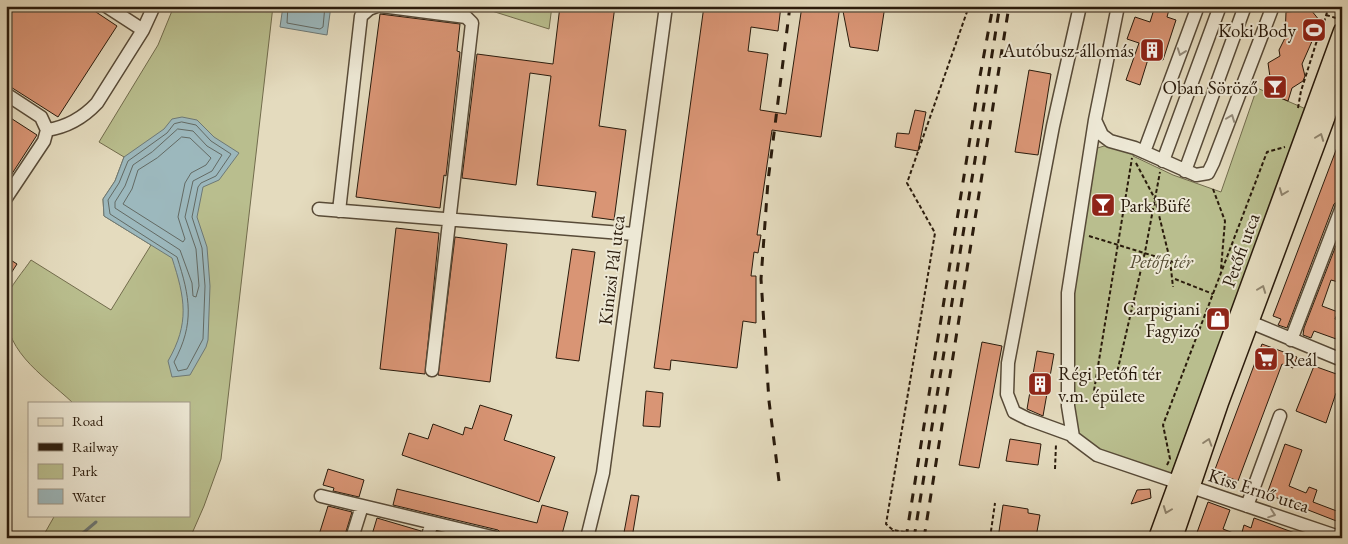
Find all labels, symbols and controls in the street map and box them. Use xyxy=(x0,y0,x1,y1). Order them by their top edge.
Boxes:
sports icon: Koki Body xyxy=(1301,17,1327,43)
place label: Koki Body xyxy=(1218,18,1297,43)
building icon: Autóbusz-állomás xyxy=(1139,37,1165,63)
place label: Autóbusz-állomás xyxy=(1002,38,1134,63)
one-way arrow xyxy=(1177,47,1187,56)
bar icon: Oban Söröző xyxy=(1262,74,1288,100)
place label: Oban Söröző xyxy=(1162,75,1258,100)
one-way arrow xyxy=(1225,114,1235,122)
one-way arrow xyxy=(1314,133,1324,142)
one-way arrow xyxy=(1279,187,1289,196)
bar icon: Park Büfé xyxy=(1090,192,1116,218)
place label: Park Büfé xyxy=(1120,193,1190,218)
street label: Petőfi utca xyxy=(1216,209,1266,291)
street label: Kinizsi Pál utca xyxy=(592,213,631,326)
park label: Petőfi tér xyxy=(1129,249,1194,274)
one-way arrow xyxy=(1256,285,1266,294)
place label: Carpigiani Fagyizó xyxy=(1123,296,1200,343)
shop icon: Carpigiani Fagyizó xyxy=(1205,306,1231,332)
supermarket icon: Reál xyxy=(1253,346,1279,372)
place label: Reál xyxy=(1284,347,1318,372)
place label: Régi Petőfi tér v.m. épülete xyxy=(1058,361,1162,408)
building icon: Régi Petőfi tér v.m. épülete xyxy=(1027,371,1053,397)
legend xyxy=(28,402,190,516)
text: Road xyxy=(72,411,104,430)
text: Railway xyxy=(72,437,119,456)
one-way arrow xyxy=(1202,438,1212,446)
text: Park xyxy=(72,461,99,480)
street label: Kiss Ernő utca xyxy=(1205,462,1313,519)
text: Water xyxy=(72,487,106,506)
one-way arrow xyxy=(1163,506,1173,514)
one-way arrow xyxy=(1267,508,1276,518)

